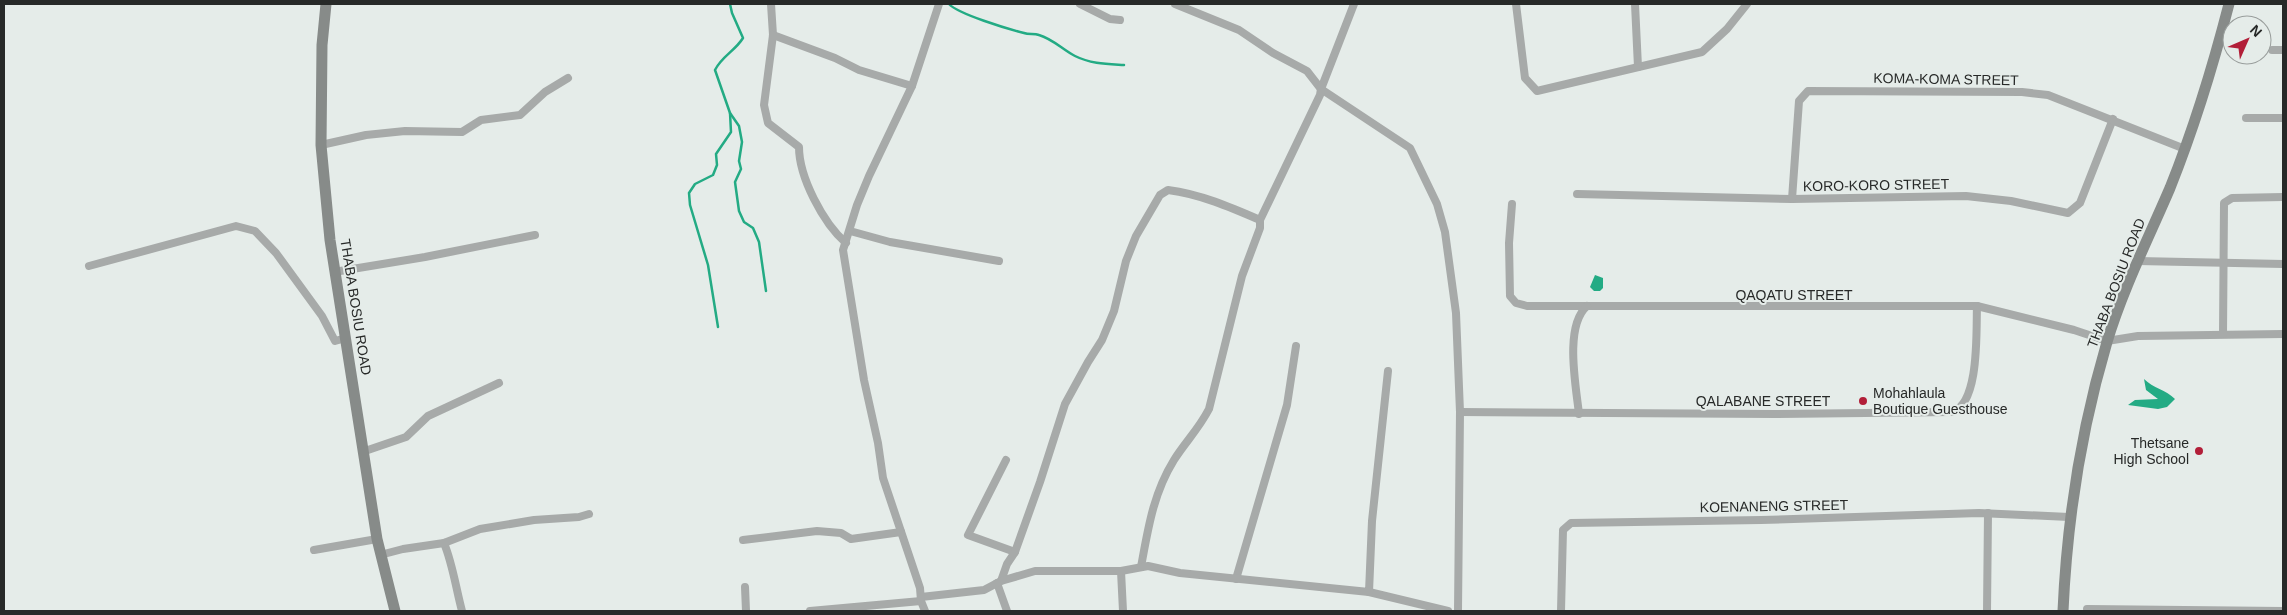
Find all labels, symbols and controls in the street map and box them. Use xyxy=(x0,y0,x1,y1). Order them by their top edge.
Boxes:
north arrow xyxy=(2222,15,2272,65)
text: N xyxy=(2247,22,2265,40)
street label: KOMA-KOMA STREET xyxy=(1873,70,2019,88)
street label: KORO-KORO STREET xyxy=(1803,176,1950,194)
street label: THABA BOSIU ROAD xyxy=(2084,216,2148,350)
street label: THABA BOSIU ROAD xyxy=(337,238,375,376)
street label: QAQATU STREET xyxy=(1735,287,1853,303)
place label: Mohahlaula Boutique Guesthouse xyxy=(1873,385,2008,417)
street label: QALABANE STREET xyxy=(1696,393,1831,409)
marker: Mohahlaula Boutique Guesthouse xyxy=(1857,395,1869,407)
place label: Thetsane High School xyxy=(2114,435,2189,467)
marker: Thetsane High School xyxy=(2193,445,2205,457)
street label: KOENANENG STREET xyxy=(1700,497,1849,515)

